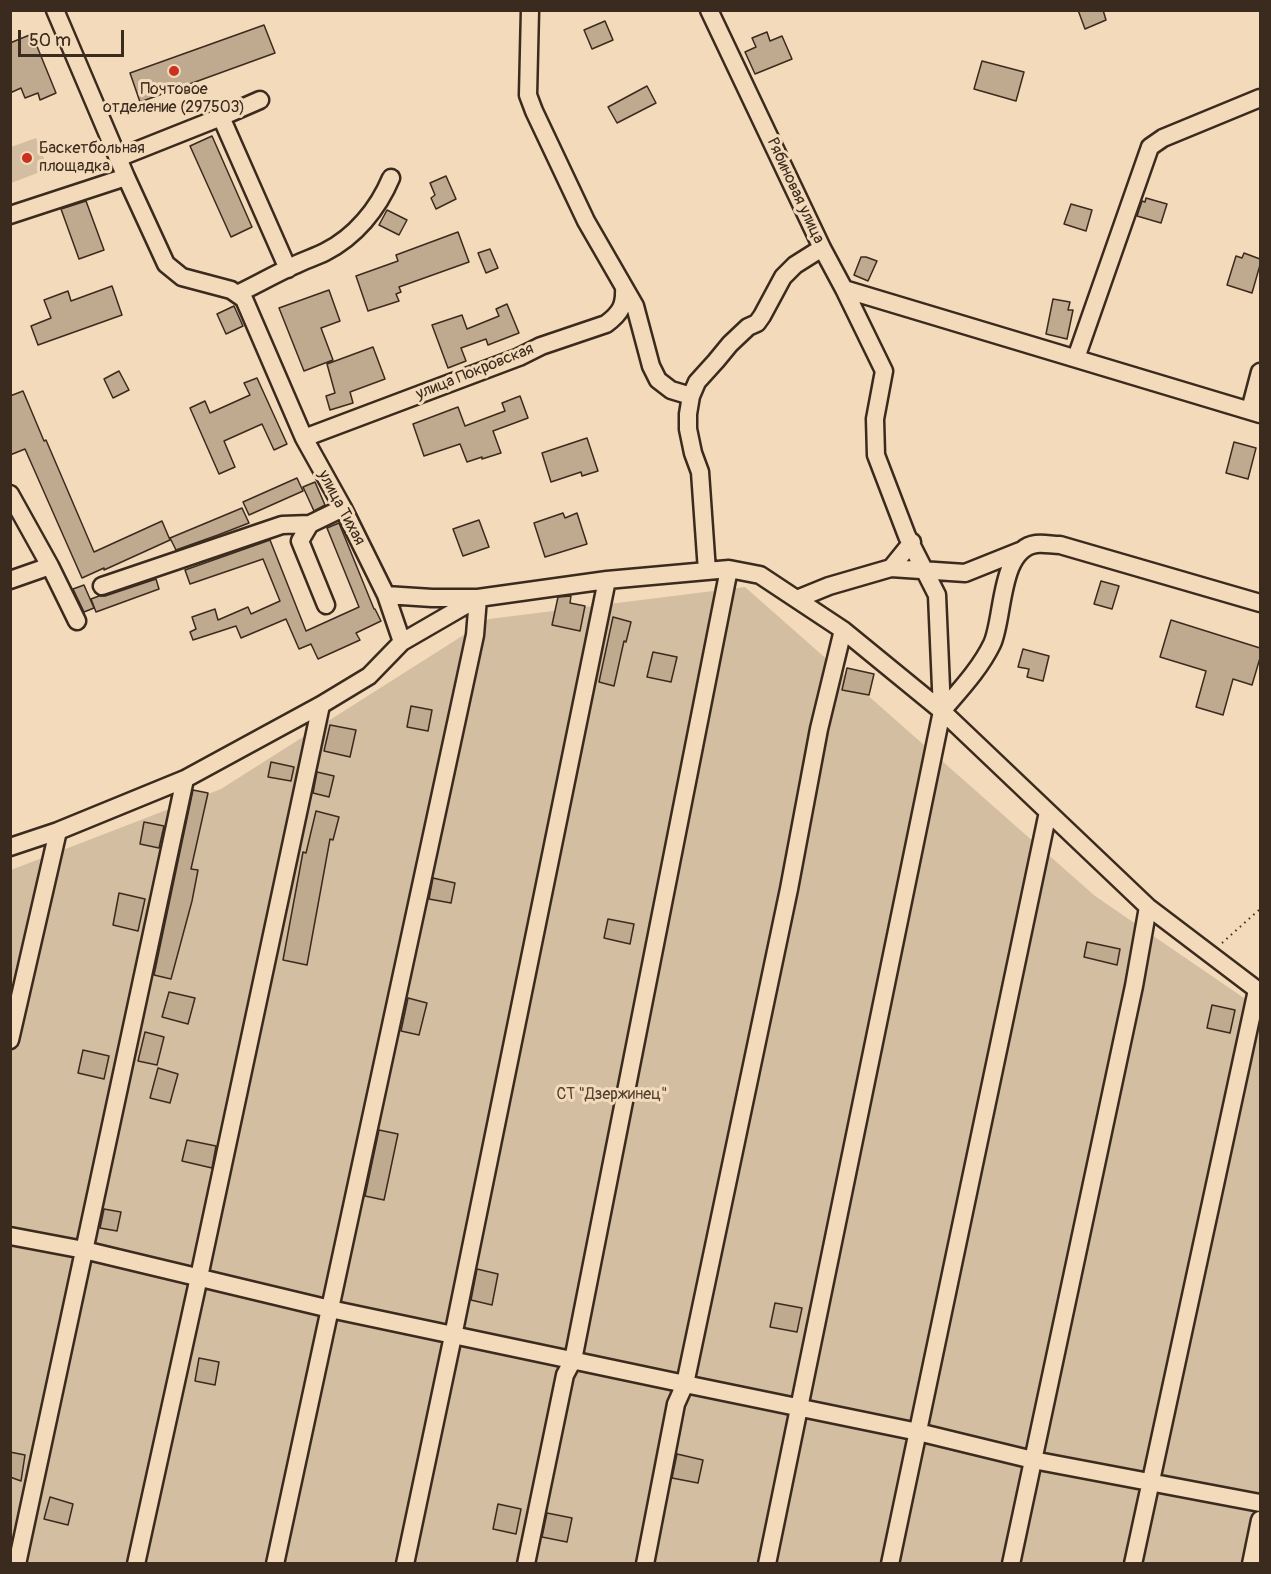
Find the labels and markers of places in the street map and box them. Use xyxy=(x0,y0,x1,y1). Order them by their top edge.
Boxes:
marker: Почтовое отделение (297503) xyxy=(167,64,181,78)
place label: Почтовое отделение (297503) xyxy=(103,80,245,118)
place label: Баскетбольная площадка xyxy=(39,139,145,177)
marker: Баскетбольная площадка xyxy=(20,151,34,165)

